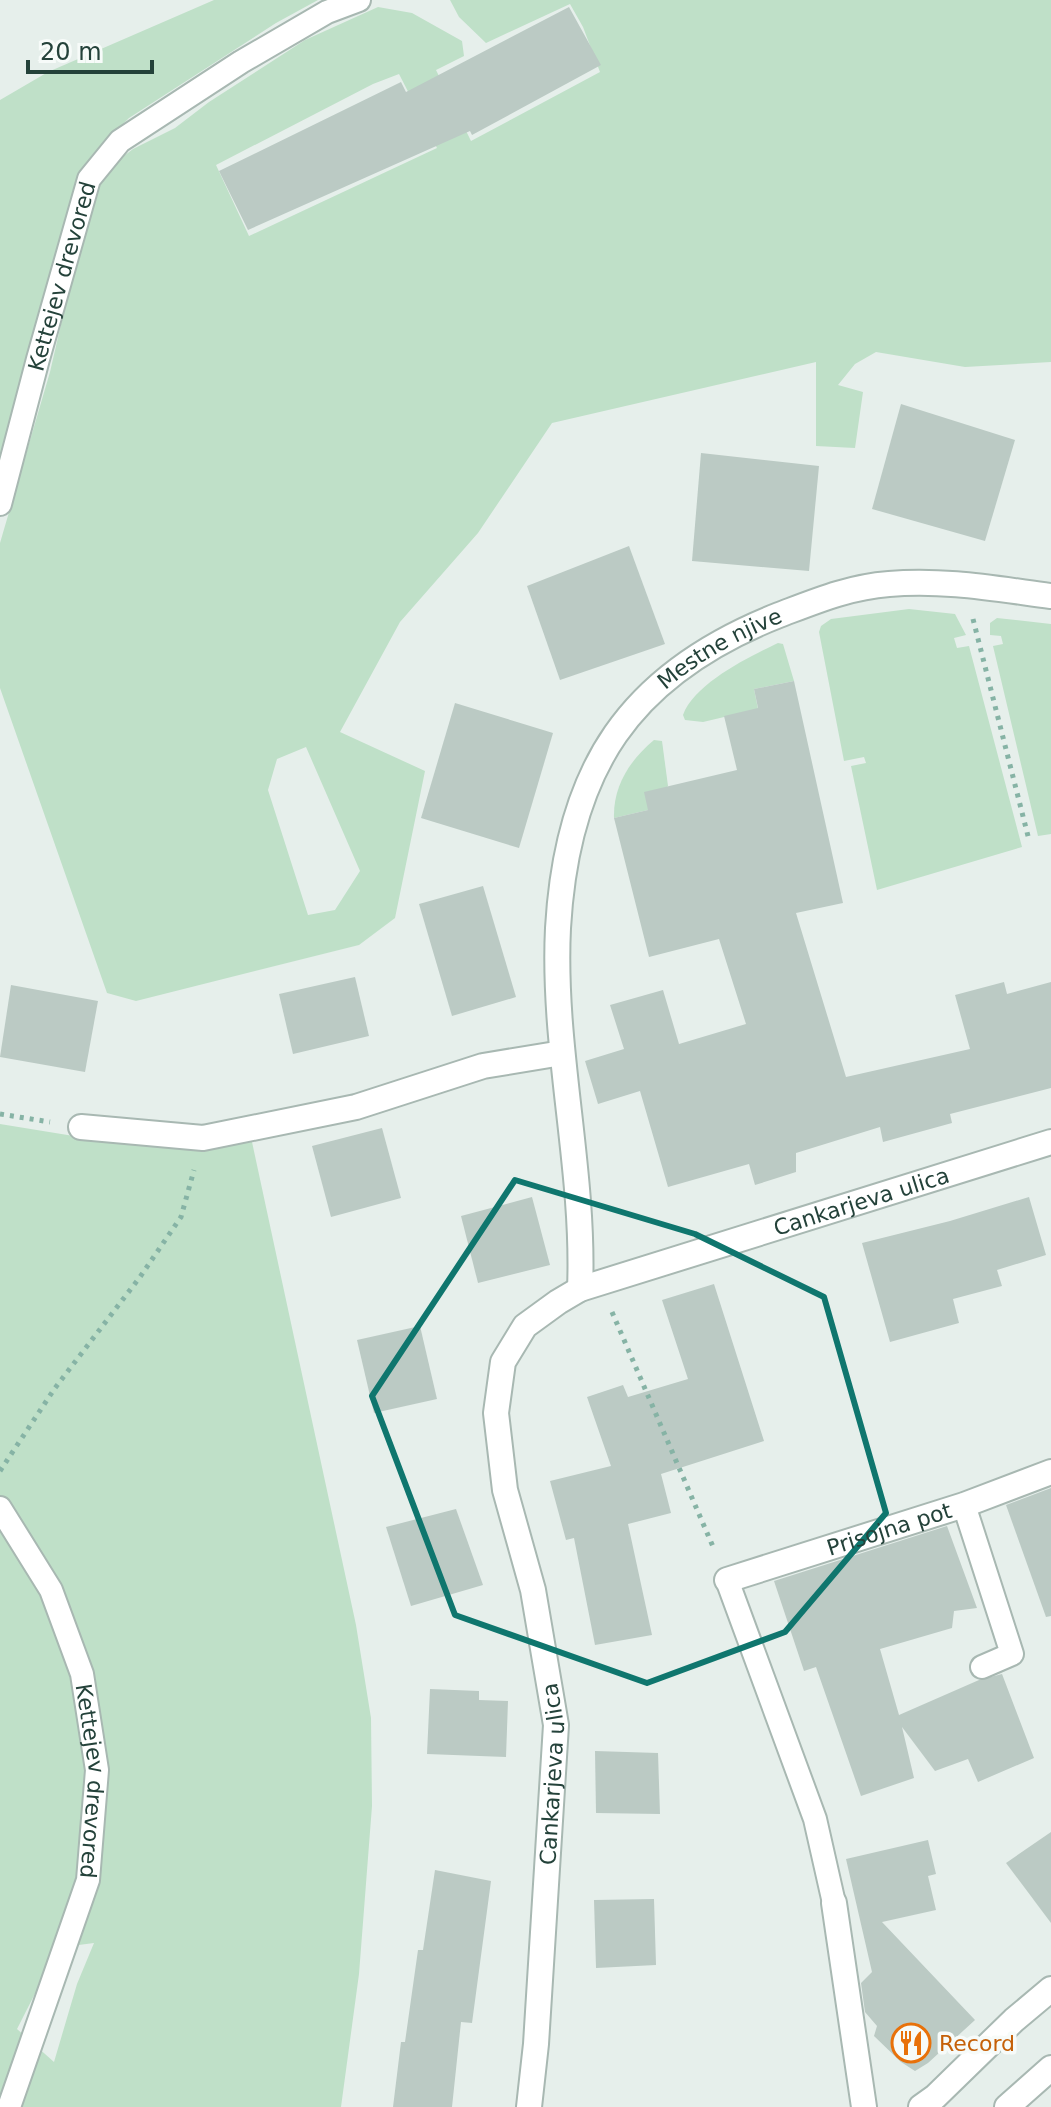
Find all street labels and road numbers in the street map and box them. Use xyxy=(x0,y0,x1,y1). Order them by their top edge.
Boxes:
street label: Kettejev drevored xyxy=(23,178,100,374)
street label: Mestne njive xyxy=(652,603,785,694)
street label: Cankarjeva ulica xyxy=(770,1162,952,1240)
street label: Prisojna pot xyxy=(824,1497,955,1560)
street label: Cankarjeva ulica xyxy=(535,1681,569,1866)
street label: Kettejev drevored xyxy=(71,1682,110,1879)

